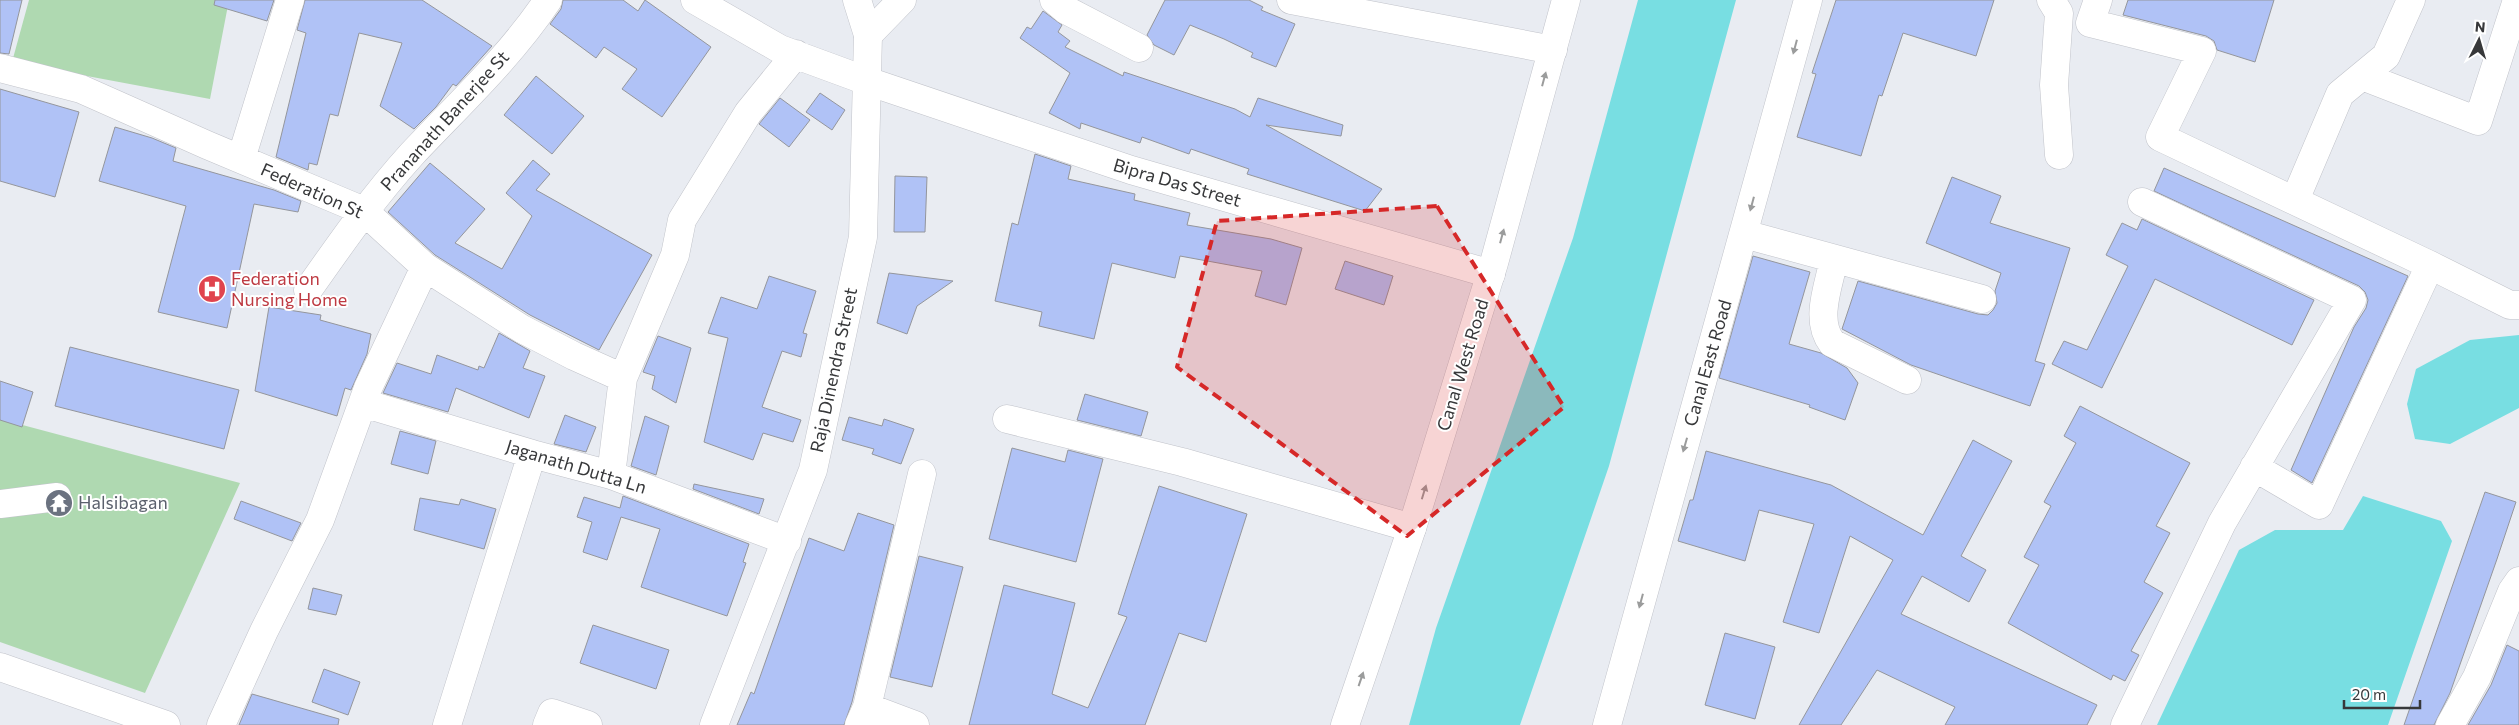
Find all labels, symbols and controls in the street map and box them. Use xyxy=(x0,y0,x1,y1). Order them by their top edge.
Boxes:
north arrow xyxy=(2454,15,2504,65)
text: N xyxy=(2474,18,2486,35)
one-way arrow xyxy=(1791,39,1799,55)
street label: Prananath Banerjee St xyxy=(375,46,513,195)
one-way arrow xyxy=(1541,72,1549,87)
street label: Bipra Das Street xyxy=(1111,153,1244,211)
street label: Federation St xyxy=(258,158,367,223)
one-way arrow xyxy=(1748,196,1756,211)
one-way arrow xyxy=(1498,228,1506,243)
place label: Federation Nursing Home xyxy=(231,267,347,310)
hospital icon: Federation Nursing Home xyxy=(197,274,227,304)
street label: Raja Dinendra Street xyxy=(805,285,861,454)
street label: Canal West Road xyxy=(1431,296,1493,433)
street label: Canal East Road xyxy=(1678,297,1736,429)
street label: Jaganath Dutta Ln xyxy=(503,434,649,498)
one-way arrow xyxy=(1680,437,1688,452)
one-way arrow xyxy=(1420,484,1428,499)
temple icon: Halsibagan xyxy=(44,488,74,518)
place label: Halsibagan xyxy=(78,491,168,513)
one-way arrow xyxy=(1637,594,1645,609)
one-way arrow xyxy=(1357,671,1365,686)
scale bar xyxy=(2344,678,2420,710)
text: 20 m xyxy=(2352,685,2386,703)

